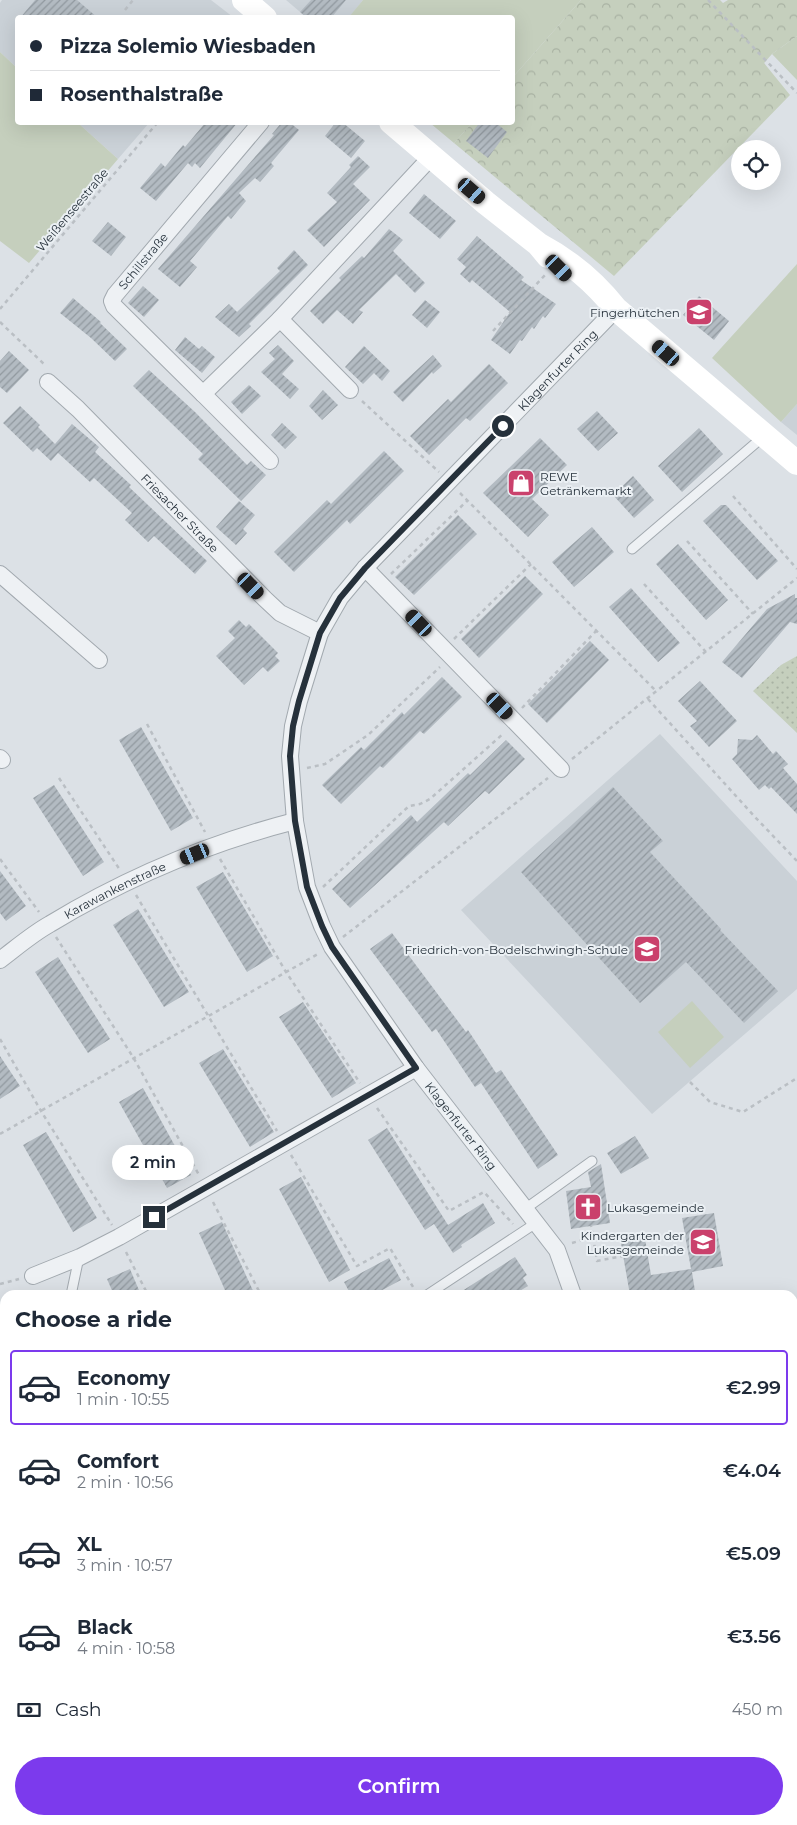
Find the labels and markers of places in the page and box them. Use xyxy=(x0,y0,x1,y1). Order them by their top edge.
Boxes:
school or university icon: Fingerhütchen xyxy=(684,297,714,327)
place label: Fingerhütchen xyxy=(590,305,680,320)
shop icon: REWE Getränkemarkt xyxy=(506,468,536,498)
place label: REWE Getränkemarkt xyxy=(540,469,632,498)
school or university icon: Friedrich-von-Bodelschwingh-Schule xyxy=(632,934,662,964)
place label: Friedrich-von-Bodelschwingh-Schule xyxy=(405,942,628,957)
church icon: Lukasgemeinde xyxy=(573,1192,603,1222)
place label: Lukasgemeinde xyxy=(607,1200,704,1215)
school or university icon: Kindergarten der Lukasgemeinde xyxy=(688,1227,718,1257)
place label: Kindergarten der Lukasgemeinde xyxy=(580,1228,684,1257)

